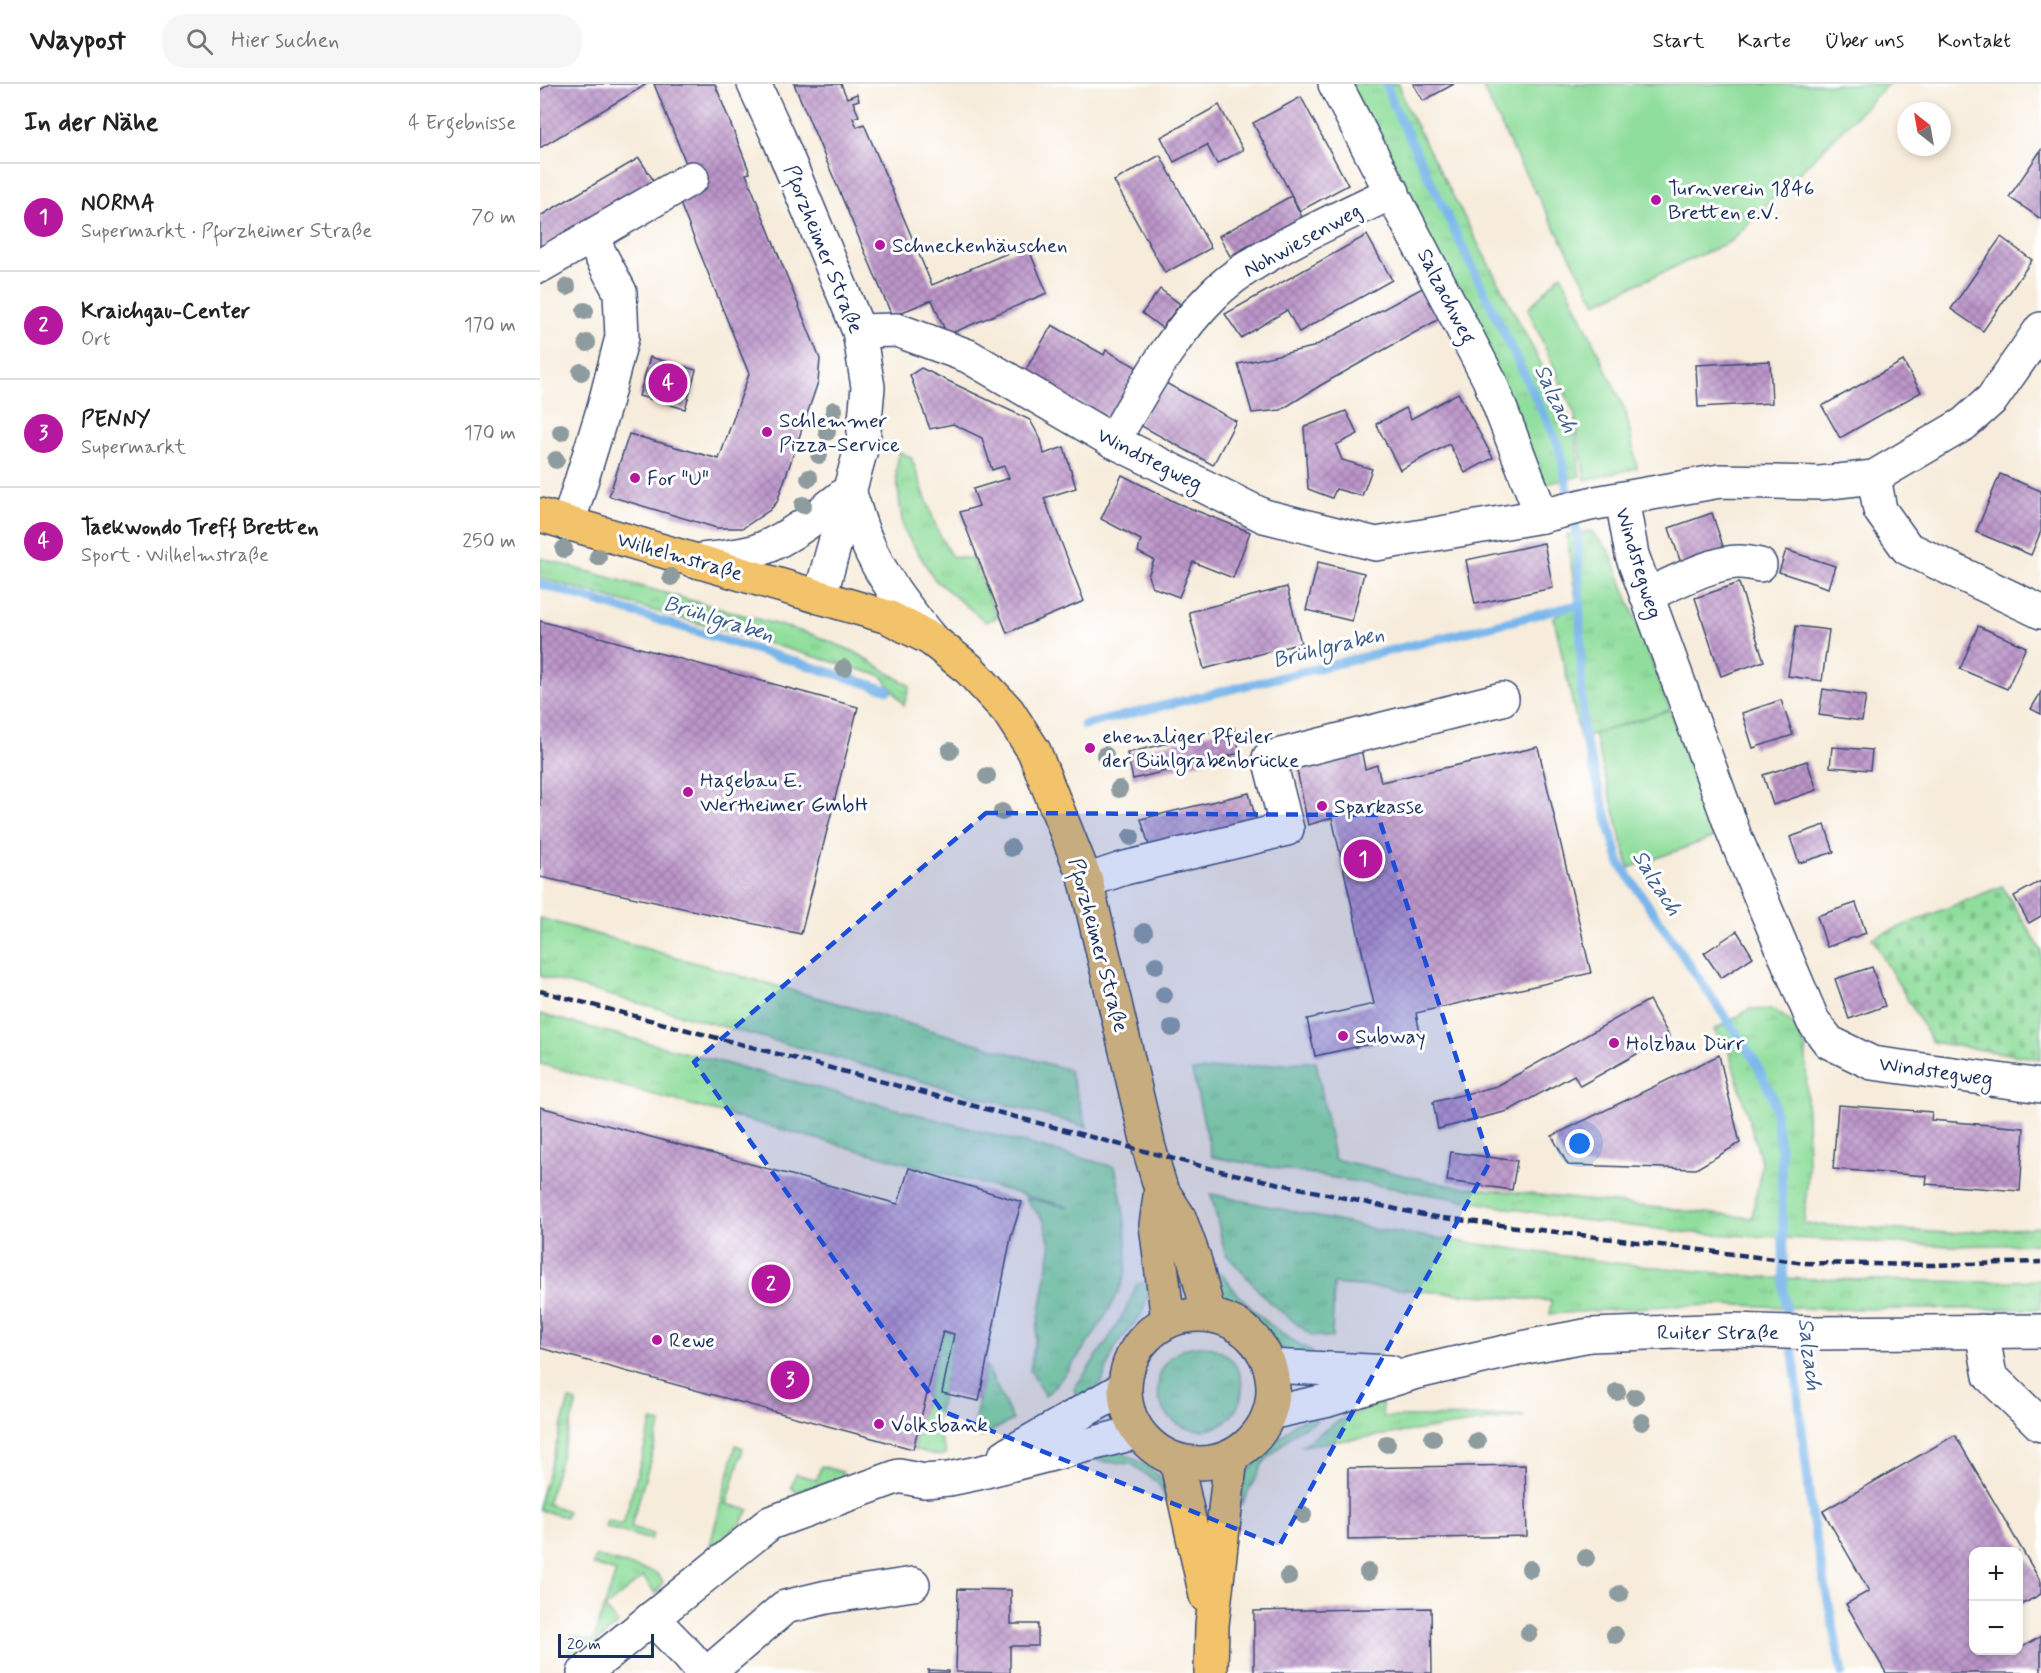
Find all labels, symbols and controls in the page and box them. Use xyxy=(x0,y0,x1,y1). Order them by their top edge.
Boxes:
search box xyxy=(162,14,582,68)
text: Waypost xyxy=(30,23,126,60)
icon: search xyxy=(183,25,216,58)
text: Hier suchen xyxy=(231,27,339,55)
text: Start xyxy=(1653,27,1705,55)
text: Karte xyxy=(1738,27,1791,55)
text: Über uns xyxy=(1824,27,1904,55)
text: Kontakt xyxy=(1937,27,2011,55)
north arrow xyxy=(1897,102,1951,156)
text: In der Nähe xyxy=(24,106,158,140)
text: 4 Ergebnisse xyxy=(408,110,516,137)
street label: Pforzheimer Straße xyxy=(775,161,870,338)
place label: Turnverein 1846 Bretten e.V. xyxy=(1668,175,1814,227)
text: NORMA xyxy=(81,190,155,218)
marker: Turnverein 1846 Bretten e.V. xyxy=(1649,193,1663,207)
street label: Nohwiesenweg xyxy=(1239,197,1366,285)
text: 1 xyxy=(39,204,48,231)
text: 70 m xyxy=(471,204,516,231)
text: Supermarkt · Pforzheimer Straße xyxy=(81,218,372,245)
place label: Schneckenhäuschen xyxy=(892,232,1068,260)
marker: Schneckenhäuschen xyxy=(873,238,887,252)
street label: Salzachweg xyxy=(1408,244,1482,350)
text: Kraichgau-Center xyxy=(81,298,250,326)
text: 2 xyxy=(39,312,48,339)
text: 170 m xyxy=(464,312,516,339)
text: Ort xyxy=(81,326,110,353)
pin: 4 xyxy=(648,360,688,406)
water label: Salzach xyxy=(1527,360,1583,438)
text: PENNY xyxy=(81,406,151,434)
place label: Schlemmer Pizza-Service xyxy=(779,407,900,459)
text: 3 xyxy=(39,420,48,447)
text: 170 m xyxy=(464,420,516,447)
street label: Windstegweg xyxy=(1092,421,1207,499)
marker: Schlemmer Pizza-Service xyxy=(760,425,774,439)
text: Supermarkt xyxy=(81,434,186,461)
place label: For "U" xyxy=(647,465,709,493)
marker: For "U" xyxy=(628,471,642,485)
street label: Windstegweg xyxy=(1607,504,1668,622)
text: Taekwondo Treff Bretten xyxy=(81,514,319,542)
street label: Wilhelmstraße xyxy=(614,526,746,588)
text: 4 xyxy=(38,528,49,555)
text: 250 m xyxy=(462,528,516,555)
text: Sport · Wilhelmstraße xyxy=(81,542,269,569)
water label: Brühlgraben xyxy=(659,590,777,652)
water label: Brühlgraben xyxy=(1270,621,1388,677)
place label: ehemaliger Pfeiler der Bühlgrabenbrücke xyxy=(1102,723,1299,776)
marker: ehemaliger Pfeiler der Bühlgrabenbrücke xyxy=(1083,741,1097,755)
place label: Hagebau E. Wertheimer GmbH xyxy=(700,767,868,819)
marker: Hagebau E. Wertheimer GmbH xyxy=(681,785,695,799)
place label: Sparkasse xyxy=(1334,793,1424,821)
marker: Sparkasse xyxy=(1315,799,1329,813)
pin: 1 xyxy=(1344,836,1382,882)
water label: Salzach xyxy=(1625,845,1688,922)
street label: Pforzheimer Straße xyxy=(1059,855,1135,1036)
place label: Subway xyxy=(1355,1023,1426,1051)
marker: Subway xyxy=(1336,1029,1350,1043)
place label: Holzbau Dürr xyxy=(1626,1030,1745,1058)
marker: Holzbau Dürr xyxy=(1607,1036,1621,1050)
street label: Windstegweg xyxy=(1877,1050,1995,1095)
your location xyxy=(1565,1129,1594,1158)
pin: 2 xyxy=(752,1262,790,1306)
water label: Salzach xyxy=(1791,1317,1827,1392)
street label: Ruiter Straße xyxy=(1657,1319,1779,1347)
place label: Rewe xyxy=(669,1327,715,1355)
marker: Rewe xyxy=(650,1333,664,1347)
pin: 3 xyxy=(770,1358,810,1402)
place label: Volksbank xyxy=(891,1411,988,1439)
marker: Volksbank xyxy=(872,1417,886,1431)
map controls xyxy=(1969,1547,2023,1655)
button: + xyxy=(1969,1547,2023,1601)
button: − xyxy=(1969,1601,2023,1655)
scale bar xyxy=(558,1631,654,1658)
text: 20 m xyxy=(567,1634,601,1655)

